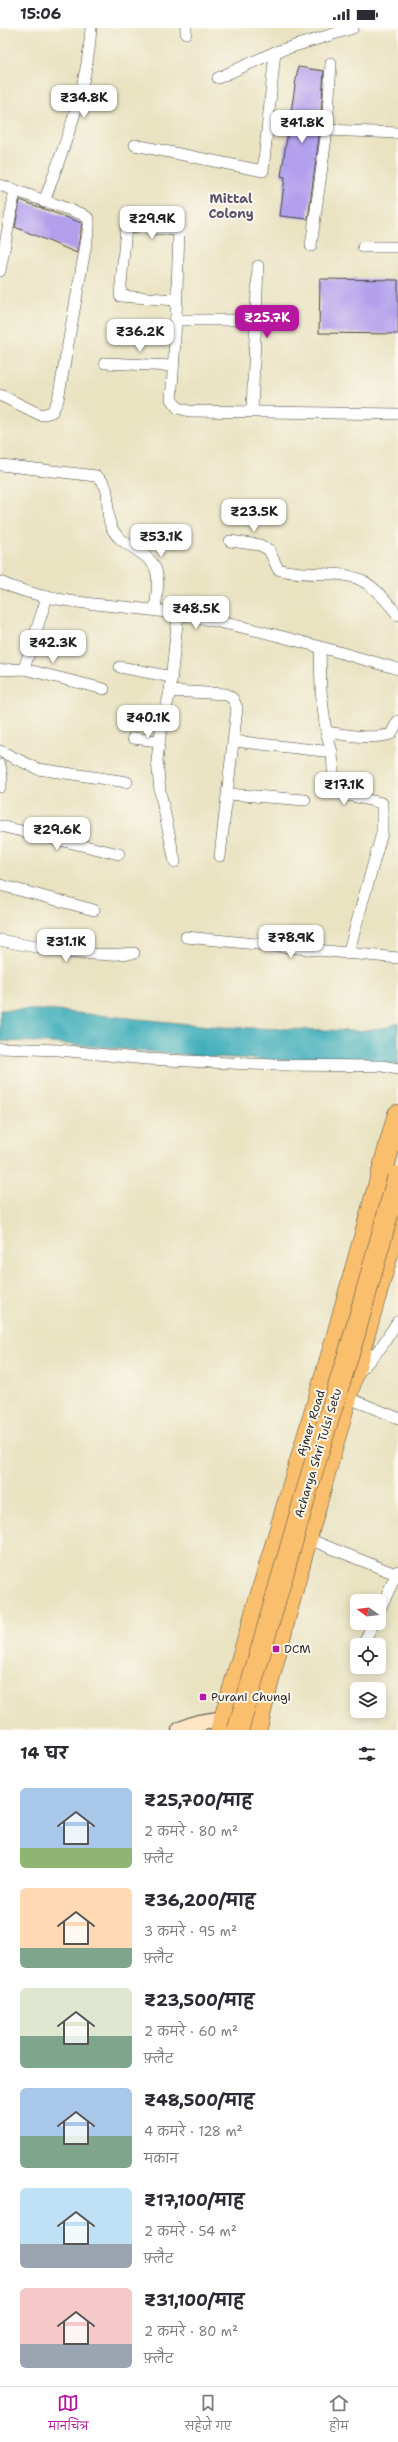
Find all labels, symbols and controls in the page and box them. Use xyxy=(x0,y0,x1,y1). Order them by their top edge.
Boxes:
text: 15:06 xyxy=(20,4,61,24)
pin: ₹34.8K xyxy=(51,85,117,119)
text: ₹34.8K xyxy=(60,89,108,106)
pin: ₹41.8K xyxy=(269,110,335,144)
text: ₹41.8K xyxy=(280,114,324,131)
district label: Mittal Colony xyxy=(208,190,254,222)
pin: ₹29.9K xyxy=(119,206,185,240)
text: ₹29.9K xyxy=(129,210,175,227)
pin: ₹25.7K xyxy=(234,305,300,339)
text: ₹25.7K xyxy=(244,309,290,326)
pin: ₹36.2K xyxy=(107,319,173,353)
text: ₹36.2K xyxy=(116,323,164,340)
pin: ₹23.5K xyxy=(221,499,287,533)
text: ₹23.5K xyxy=(230,503,278,520)
pin: ₹53.1K xyxy=(128,524,194,558)
text: ₹53.1K xyxy=(139,528,183,545)
pin: ₹48.5K xyxy=(163,596,229,630)
text: ₹48.5K xyxy=(172,600,220,617)
pin: ₹42.3K xyxy=(20,630,86,664)
text: ₹42.3K xyxy=(29,634,77,651)
pin: ₹40.1K xyxy=(115,705,181,739)
text: ₹40.1K xyxy=(126,709,170,726)
pin: ₹17.1K xyxy=(311,772,377,806)
text: ₹17.1K xyxy=(324,776,364,793)
pin: ₹29.6K xyxy=(24,817,90,851)
text: ₹29.6K xyxy=(33,821,81,838)
pin: ₹78.9K xyxy=(258,925,324,959)
pin: ₹31.1K xyxy=(33,929,99,963)
text: ₹78.9K xyxy=(268,929,314,946)
text: ₹31.1K xyxy=(46,933,86,950)
street label: Acharya Shri Tulsi Setu xyxy=(291,1386,345,1520)
street label: Ajmer Road xyxy=(293,1387,329,1458)
north arrow xyxy=(350,1594,386,1630)
map controls xyxy=(350,1594,386,1718)
button: locate xyxy=(350,1638,386,1674)
place label: DCM xyxy=(284,1641,311,1657)
marker: DCM xyxy=(271,1644,281,1654)
button: layers xyxy=(350,1682,386,1718)
place label: Purani Chungi xyxy=(211,1689,291,1705)
marker: Purani Chungi xyxy=(198,1692,208,1702)
text: 14 घर xyxy=(20,1742,68,1764)
icon: filters xyxy=(356,1743,378,1765)
text: ₹25,700/माह xyxy=(144,1789,252,1811)
icon: home xyxy=(52,1804,100,1852)
text: 2 कमरे · 80 m² xyxy=(144,1823,238,1840)
text: फ़्लैट xyxy=(144,1850,174,1867)
text: ₹36,200/माह xyxy=(144,1889,255,1911)
icon: home xyxy=(52,1904,100,1952)
text: 3 कमरे · 95 m² xyxy=(144,1923,237,1940)
text: फ़्लैट xyxy=(144,1950,174,1967)
text: ₹23,500/माह xyxy=(144,1989,254,2011)
icon: home xyxy=(52,2004,100,2052)
text: 2 कमरे · 60 m² xyxy=(144,2023,238,2040)
text: फ़्लैट xyxy=(144,2050,174,2067)
text: ₹48,500/माह xyxy=(144,2089,254,2111)
icon: home xyxy=(52,2104,100,2152)
text: 4 कमरे · 128 m² xyxy=(144,2123,243,2140)
text: मकान xyxy=(144,2150,178,2167)
text: ₹17,100/माह xyxy=(144,2189,244,2211)
icon: home xyxy=(52,2204,100,2252)
text: 2 कमरे · 54 m² xyxy=(144,2223,237,2240)
text: फ़्लैट xyxy=(144,2250,174,2267)
text: ₹31,100/माह xyxy=(144,2289,244,2311)
icon: home xyxy=(52,2304,100,2352)
text: 2 कमरे · 80 m² xyxy=(144,2323,238,2340)
text: फ़्लैट xyxy=(144,2350,174,2367)
tab: मानचित्र xyxy=(48,2392,89,2438)
tab: सहेजे गए xyxy=(185,2392,231,2438)
tab: होम xyxy=(328,2392,350,2438)

